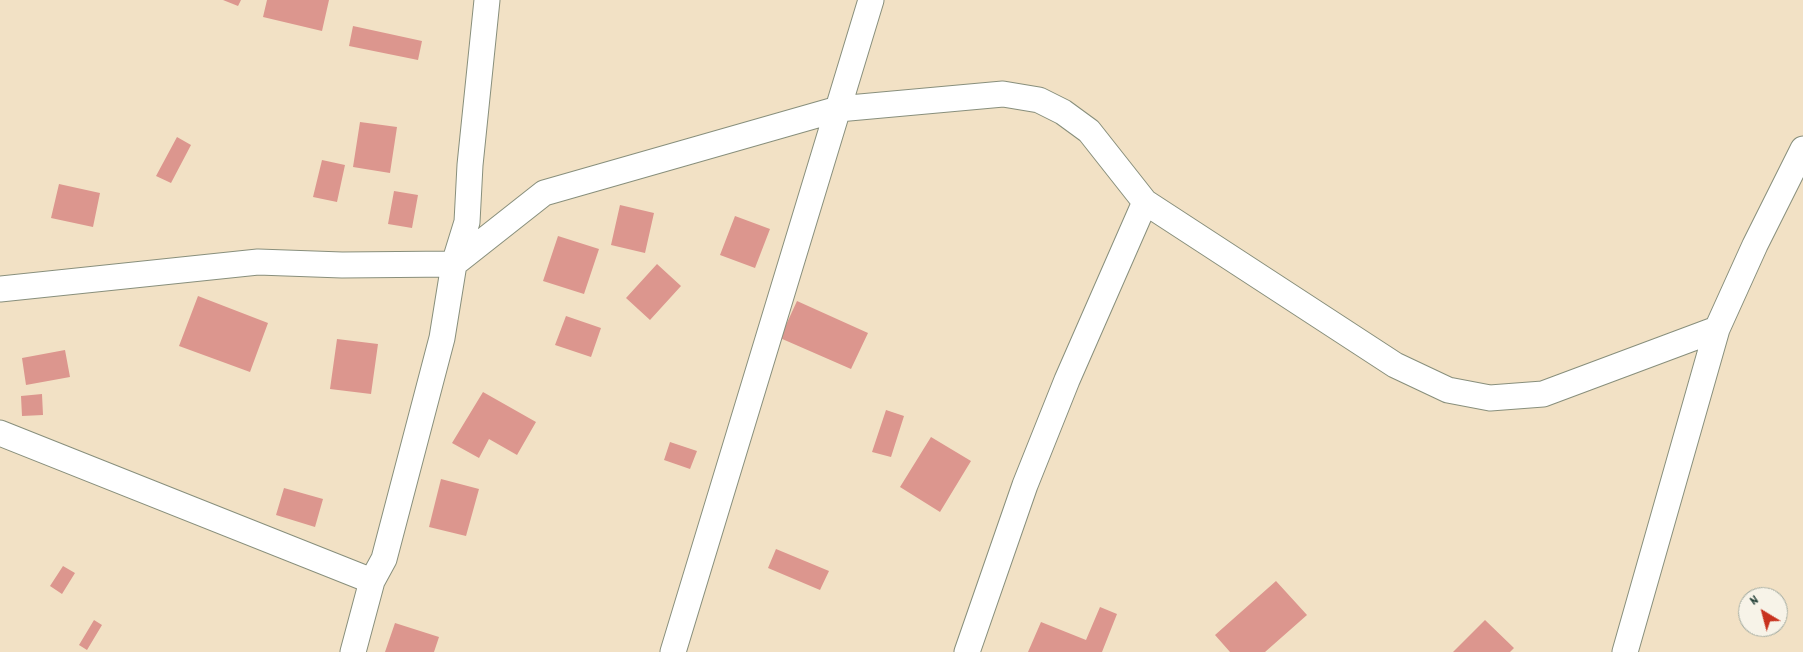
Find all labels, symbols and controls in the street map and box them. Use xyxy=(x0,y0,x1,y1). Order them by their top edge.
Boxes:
north arrow xyxy=(1738,587,1788,637)
text: N xyxy=(1746,591,1763,611)

